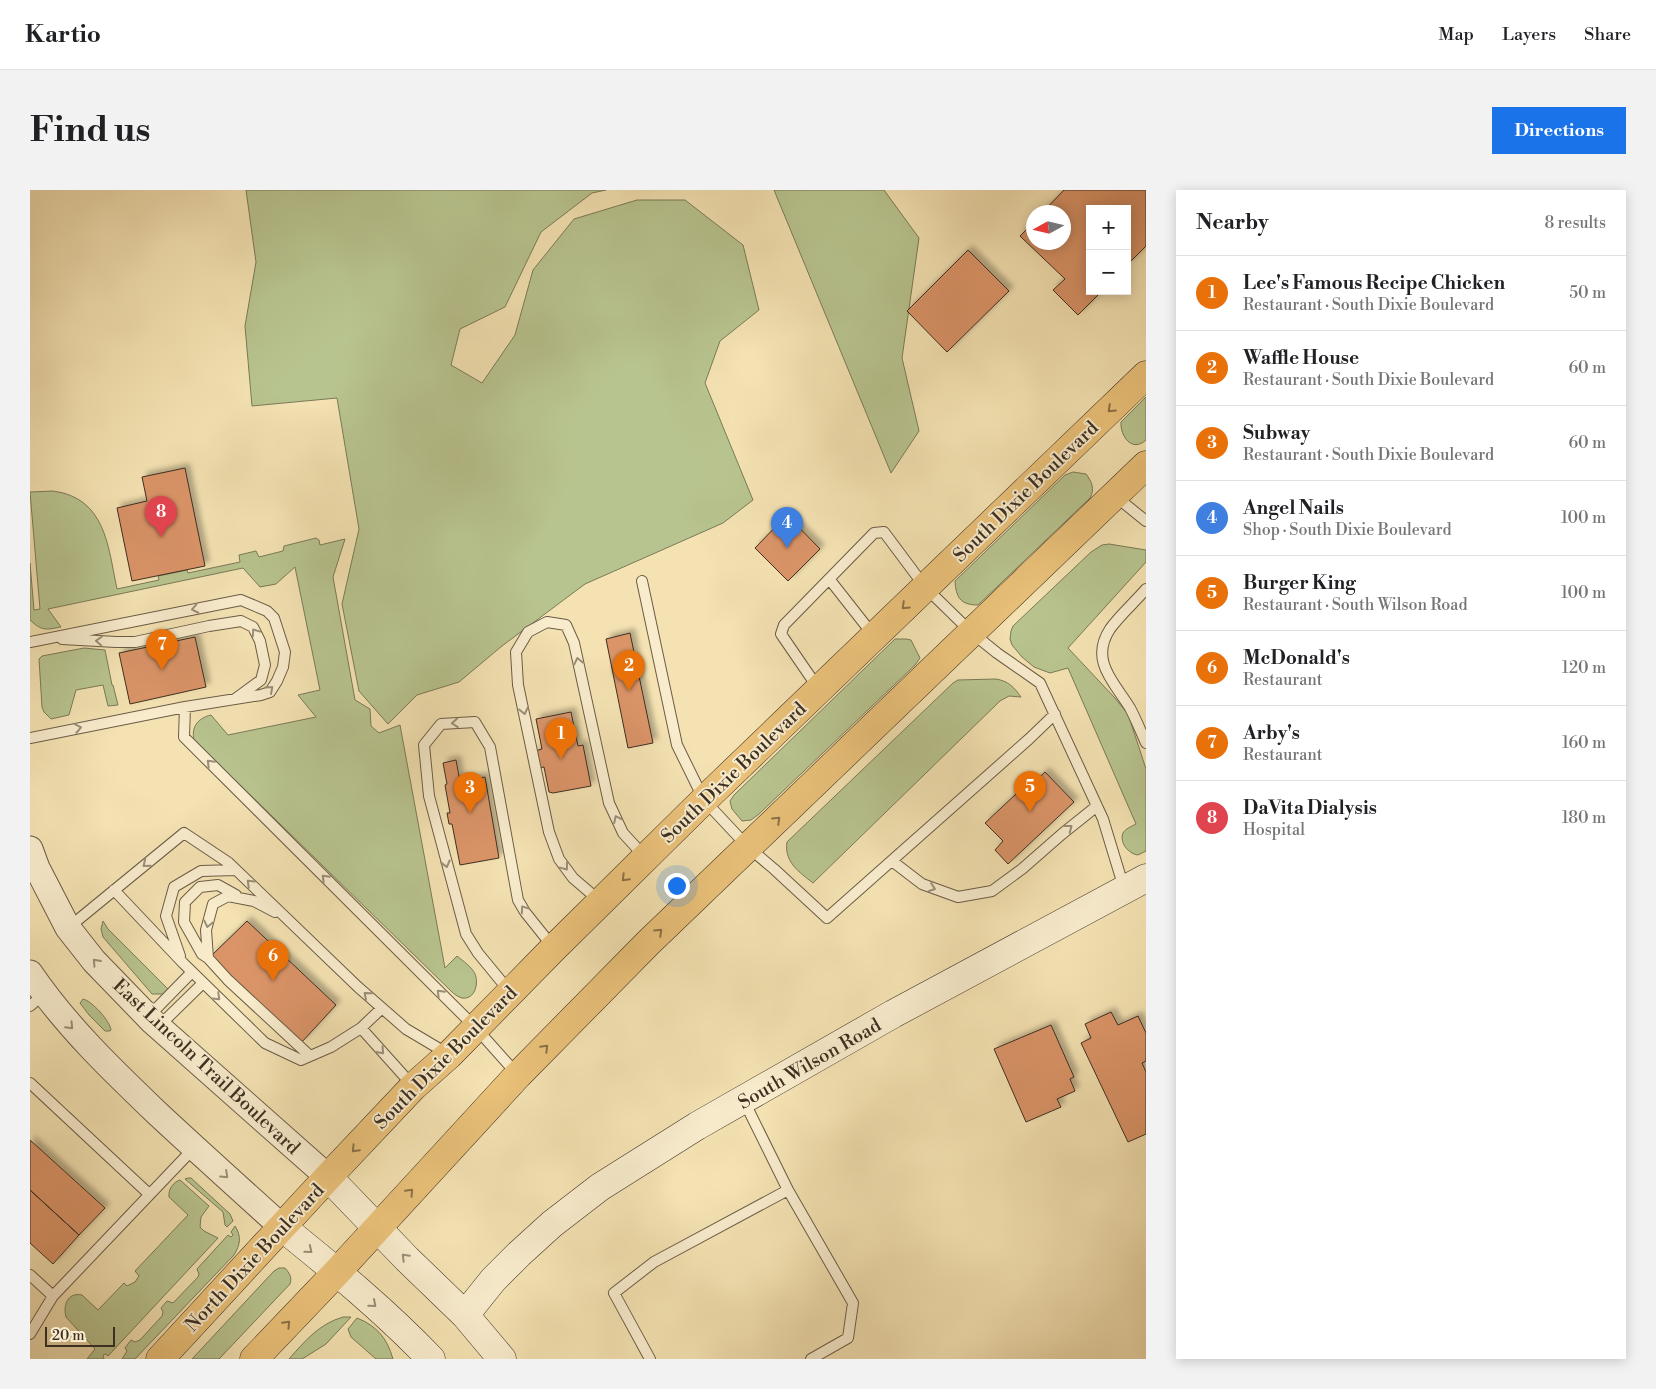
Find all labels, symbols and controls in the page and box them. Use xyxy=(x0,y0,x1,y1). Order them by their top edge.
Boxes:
text: Kartio xyxy=(25,20,101,50)
text: Map xyxy=(1439,23,1474,46)
text: Layers xyxy=(1502,23,1556,46)
text: Share xyxy=(1584,23,1631,46)
button: Directions xyxy=(1492,107,1626,154)
text: Find us xyxy=(30,109,150,152)
north arrow xyxy=(1026,205,1071,250)
map controls xyxy=(1086,205,1131,295)
button: + xyxy=(1086,205,1131,250)
text: Nearby xyxy=(1196,210,1269,236)
text: 8 results xyxy=(1544,213,1606,233)
button: − xyxy=(1086,250,1131,295)
text: Lee's Famous Recipe Chicken xyxy=(1243,271,1505,295)
text: 1 xyxy=(1208,283,1216,303)
text: 50 m xyxy=(1569,283,1606,303)
text: Restaurant · South Dixie Boulevard xyxy=(1243,295,1494,315)
text: Waffle House xyxy=(1243,346,1359,370)
text: 2 xyxy=(1207,358,1217,378)
text: 60 m xyxy=(1568,358,1606,378)
text: Restaurant · South Dixie Boulevard xyxy=(1243,370,1494,390)
one-way arrow xyxy=(1107,403,1116,412)
street label: South Dixie Boulevard xyxy=(948,416,1104,567)
text: Subway xyxy=(1243,421,1310,445)
text: 3 xyxy=(1207,433,1217,453)
text: 60 m xyxy=(1568,433,1606,453)
text: Restaurant · South Dixie Boulevard xyxy=(1243,445,1494,465)
pin: 8 xyxy=(145,496,177,537)
text: Angel Nails xyxy=(1243,496,1344,520)
pin: 4 xyxy=(771,507,803,548)
text: 4 xyxy=(1207,508,1217,528)
text: 100 m xyxy=(1561,508,1606,528)
text: Shop · South Dixie Boulevard xyxy=(1243,520,1452,540)
text: Burger King xyxy=(1243,571,1356,595)
text: 5 xyxy=(1207,583,1217,603)
text: 100 m xyxy=(1561,583,1606,603)
text: Restaurant · South Wilson Road xyxy=(1243,595,1468,615)
one-way arrow xyxy=(902,601,911,610)
one-way arrow xyxy=(190,603,199,613)
pin: 7 xyxy=(146,629,178,670)
one-way arrow xyxy=(252,629,261,638)
one-way arrow xyxy=(95,636,103,647)
text: McDonald's xyxy=(1243,646,1350,670)
pin: 2 xyxy=(613,650,645,691)
one-way arrow xyxy=(574,657,584,666)
text: 6 xyxy=(1207,658,1217,678)
text: 120 m xyxy=(1562,658,1606,678)
text: Restaurant xyxy=(1243,670,1322,690)
one-way arrow xyxy=(264,686,273,695)
street label: South Dixie Boulevard xyxy=(656,697,812,848)
one-way arrow xyxy=(518,706,528,715)
one-way arrow xyxy=(451,718,459,729)
pin: 1 xyxy=(545,718,577,759)
text: Arby's xyxy=(1243,721,1300,745)
one-way arrow xyxy=(73,724,82,734)
text: 7 xyxy=(1207,733,1217,753)
text: 160 m xyxy=(1562,733,1606,753)
text: Restaurant xyxy=(1243,745,1322,765)
one-way arrow xyxy=(207,760,216,769)
pin: 5 xyxy=(1014,771,1046,812)
pin: 3 xyxy=(454,772,486,813)
text: DaVita Dialysis xyxy=(1243,796,1377,820)
text: 8 xyxy=(1207,808,1217,828)
text: 180 m xyxy=(1562,808,1606,828)
one-way arrow xyxy=(613,815,623,824)
one-way arrow xyxy=(771,817,780,826)
text: Hospital xyxy=(1243,820,1305,840)
one-way arrow xyxy=(1063,825,1072,833)
one-way arrow xyxy=(143,859,152,867)
one-way arrow xyxy=(440,860,451,869)
one-way arrow xyxy=(559,861,568,871)
one-way arrow xyxy=(622,872,631,881)
your location xyxy=(664,873,690,899)
one-way arrow xyxy=(322,875,331,884)
one-way arrow xyxy=(246,880,255,889)
one-way arrow xyxy=(927,882,936,892)
one-way arrow xyxy=(521,905,530,915)
one-way arrow xyxy=(203,920,214,929)
one-way arrow xyxy=(654,929,663,938)
pin: 6 xyxy=(257,940,289,981)
one-way arrow xyxy=(92,958,101,967)
street label: East Lincoln Trail Boulevard xyxy=(108,974,305,1160)
street label: South Dixie Boulevard xyxy=(369,981,523,1134)
one-way arrow xyxy=(437,990,446,999)
one-way arrow xyxy=(212,991,221,1000)
one-way arrow xyxy=(364,992,373,1001)
street label: South Wilson Road xyxy=(734,1013,886,1115)
one-way arrow xyxy=(64,1020,73,1029)
one-way arrow xyxy=(539,1044,548,1053)
one-way arrow xyxy=(376,1046,385,1055)
one-way arrow xyxy=(351,1143,360,1152)
one-way arrow xyxy=(219,1169,228,1178)
street label: North Dixie Boulevard xyxy=(180,1178,330,1337)
one-way arrow xyxy=(404,1188,413,1197)
one-way arrow xyxy=(303,1244,312,1252)
one-way arrow xyxy=(402,1254,411,1263)
one-way arrow xyxy=(368,1298,377,1307)
one-way arrow xyxy=(281,1320,290,1329)
scale bar xyxy=(45,1324,115,1347)
text: 20 m xyxy=(52,1327,84,1345)

